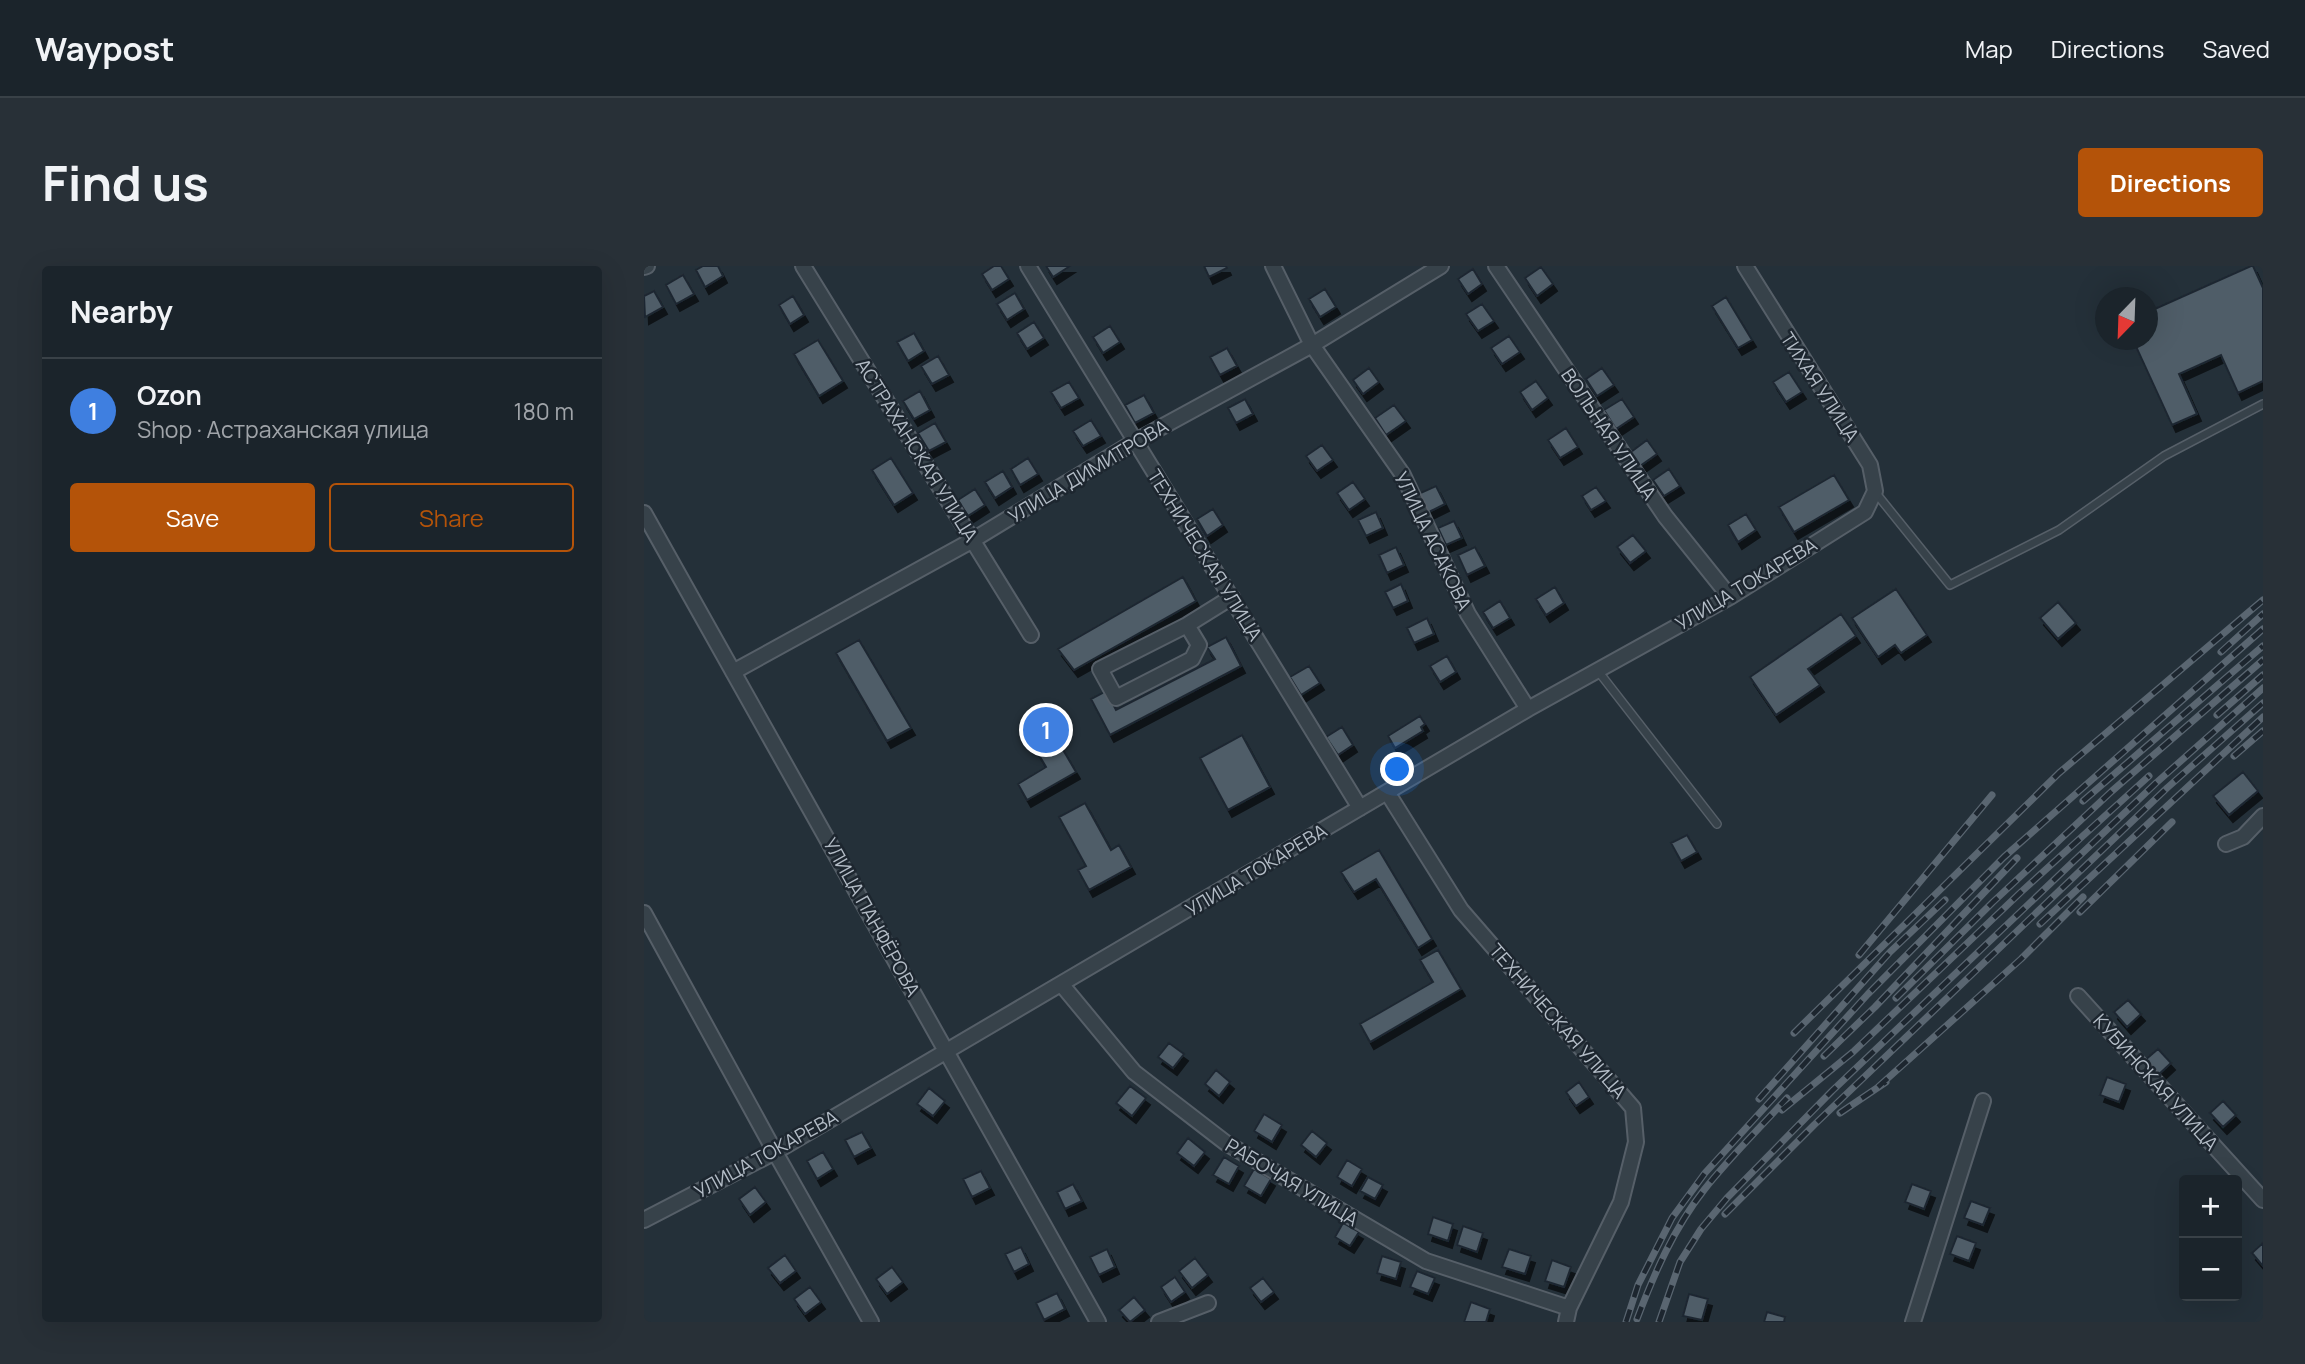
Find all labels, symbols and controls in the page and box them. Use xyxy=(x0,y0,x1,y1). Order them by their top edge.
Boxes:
text: Waypost xyxy=(35,26,175,71)
text: Map xyxy=(1965,32,2013,65)
text: Directions xyxy=(2051,32,2164,65)
text: Saved xyxy=(2202,32,2270,65)
button: Directions xyxy=(2078,148,2263,217)
text: Find us xyxy=(42,149,209,216)
north arrow xyxy=(2095,287,2158,350)
text: Nearby xyxy=(70,291,173,332)
street label: ТИХАЯ УЛИЦА xyxy=(1775,327,1865,447)
street label: АСТРАХАНСКАЯ УЛИЦА xyxy=(850,353,984,547)
street label: ВОЛЬНАЯ УЛИЦА xyxy=(1555,363,1663,505)
text: Ozon xyxy=(137,377,202,413)
text: 1 xyxy=(88,395,98,427)
text: 180 m xyxy=(514,395,574,427)
text: Shop · Астраханская улица xyxy=(137,413,429,445)
street label: УЛИЦА ДИМИТРОВА xyxy=(1003,413,1173,529)
street label: ТЕХНИЧЕСКАЯ УЛИЦА xyxy=(1142,464,1268,646)
street label: УЛИЦА АСАКОВА xyxy=(1388,467,1478,615)
button: Save xyxy=(70,483,315,552)
button: Share xyxy=(329,483,574,552)
street label: УЛИЦА ТОКАРЕВА xyxy=(1670,531,1822,637)
pin: 1 xyxy=(1023,704,1069,756)
your location xyxy=(1380,752,1414,786)
street label: УЛИЦА ТОКАРЕВА xyxy=(1180,817,1332,923)
street label: УЛИЦА ПАНФЁРОВА xyxy=(818,833,926,1001)
street label: ТЕХНИЧЕСКАЯ УЛИЦА xyxy=(1483,938,1633,1104)
street label: КУБИНСКАЯ УЛИЦА xyxy=(2088,1008,2224,1156)
street label: УЛИЦА ТОКАРЕВА xyxy=(689,1104,843,1204)
street label: РАБОЧАЯ УЛИЦА xyxy=(1221,1132,1363,1232)
map controls xyxy=(2179,1175,2242,1301)
button: + xyxy=(2179,1175,2242,1238)
button: − xyxy=(2179,1238,2242,1301)

